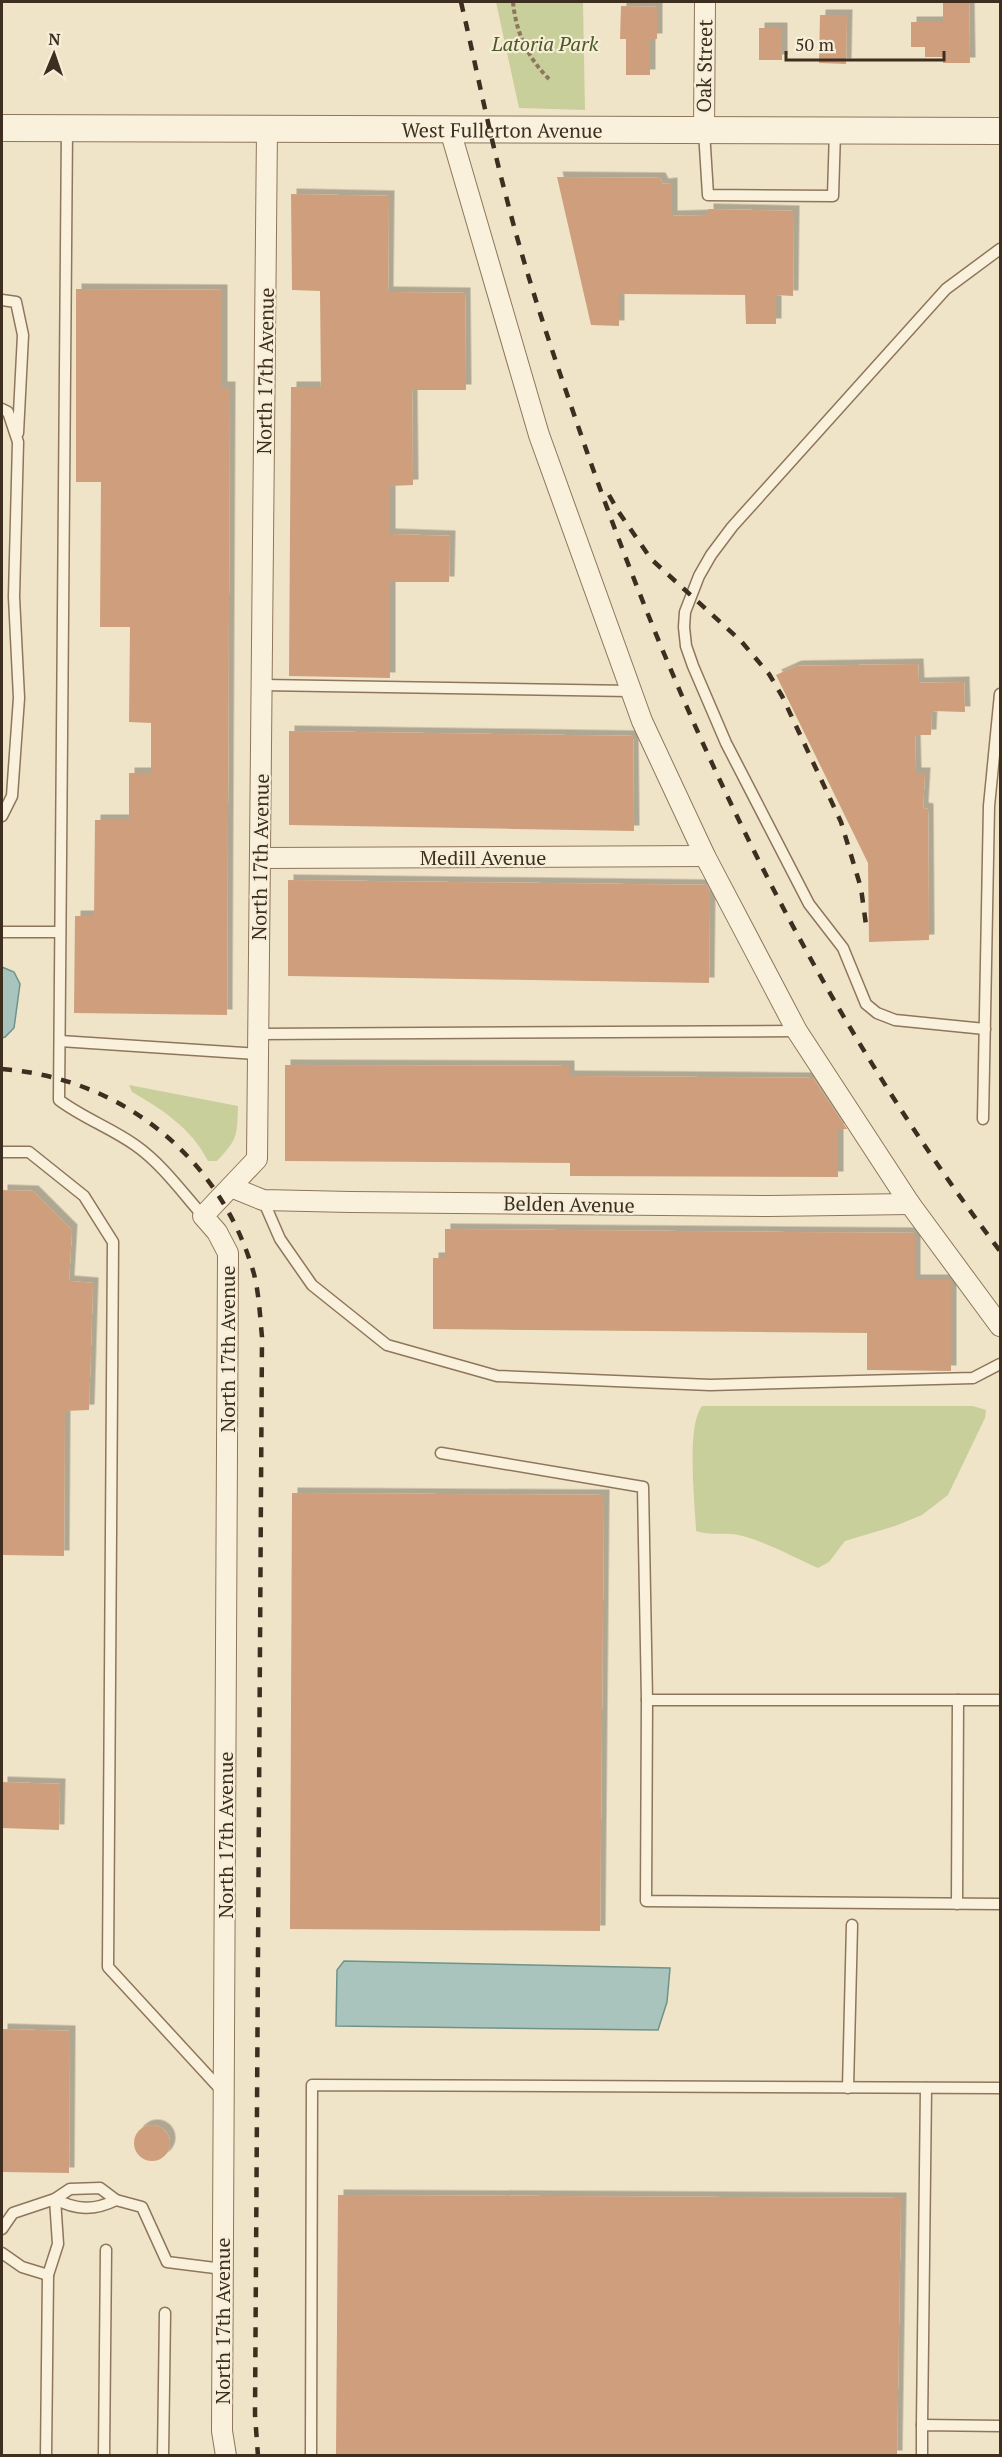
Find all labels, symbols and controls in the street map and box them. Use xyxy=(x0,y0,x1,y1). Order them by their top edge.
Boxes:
street label: Oak Street xyxy=(690,18,718,113)
north arrow xyxy=(24,24,84,84)
scale bar xyxy=(786,24,944,62)
text: N xyxy=(48,28,61,50)
park label: Latoria Park xyxy=(491,30,599,57)
text: 50 m xyxy=(795,32,835,56)
street label: West Fullerton Avenue xyxy=(401,116,603,143)
street label: North 17th Avenue xyxy=(250,287,280,455)
street label: North 17th Avenue xyxy=(245,773,275,941)
street label: Medill Avenue xyxy=(420,844,546,871)
street label: Belden Avenue xyxy=(503,1189,635,1219)
street label: North 17th Avenue xyxy=(214,1266,241,1432)
street label: North 17th Avenue xyxy=(212,1752,239,1918)
street label: North 17th Avenue xyxy=(209,2238,236,2404)

